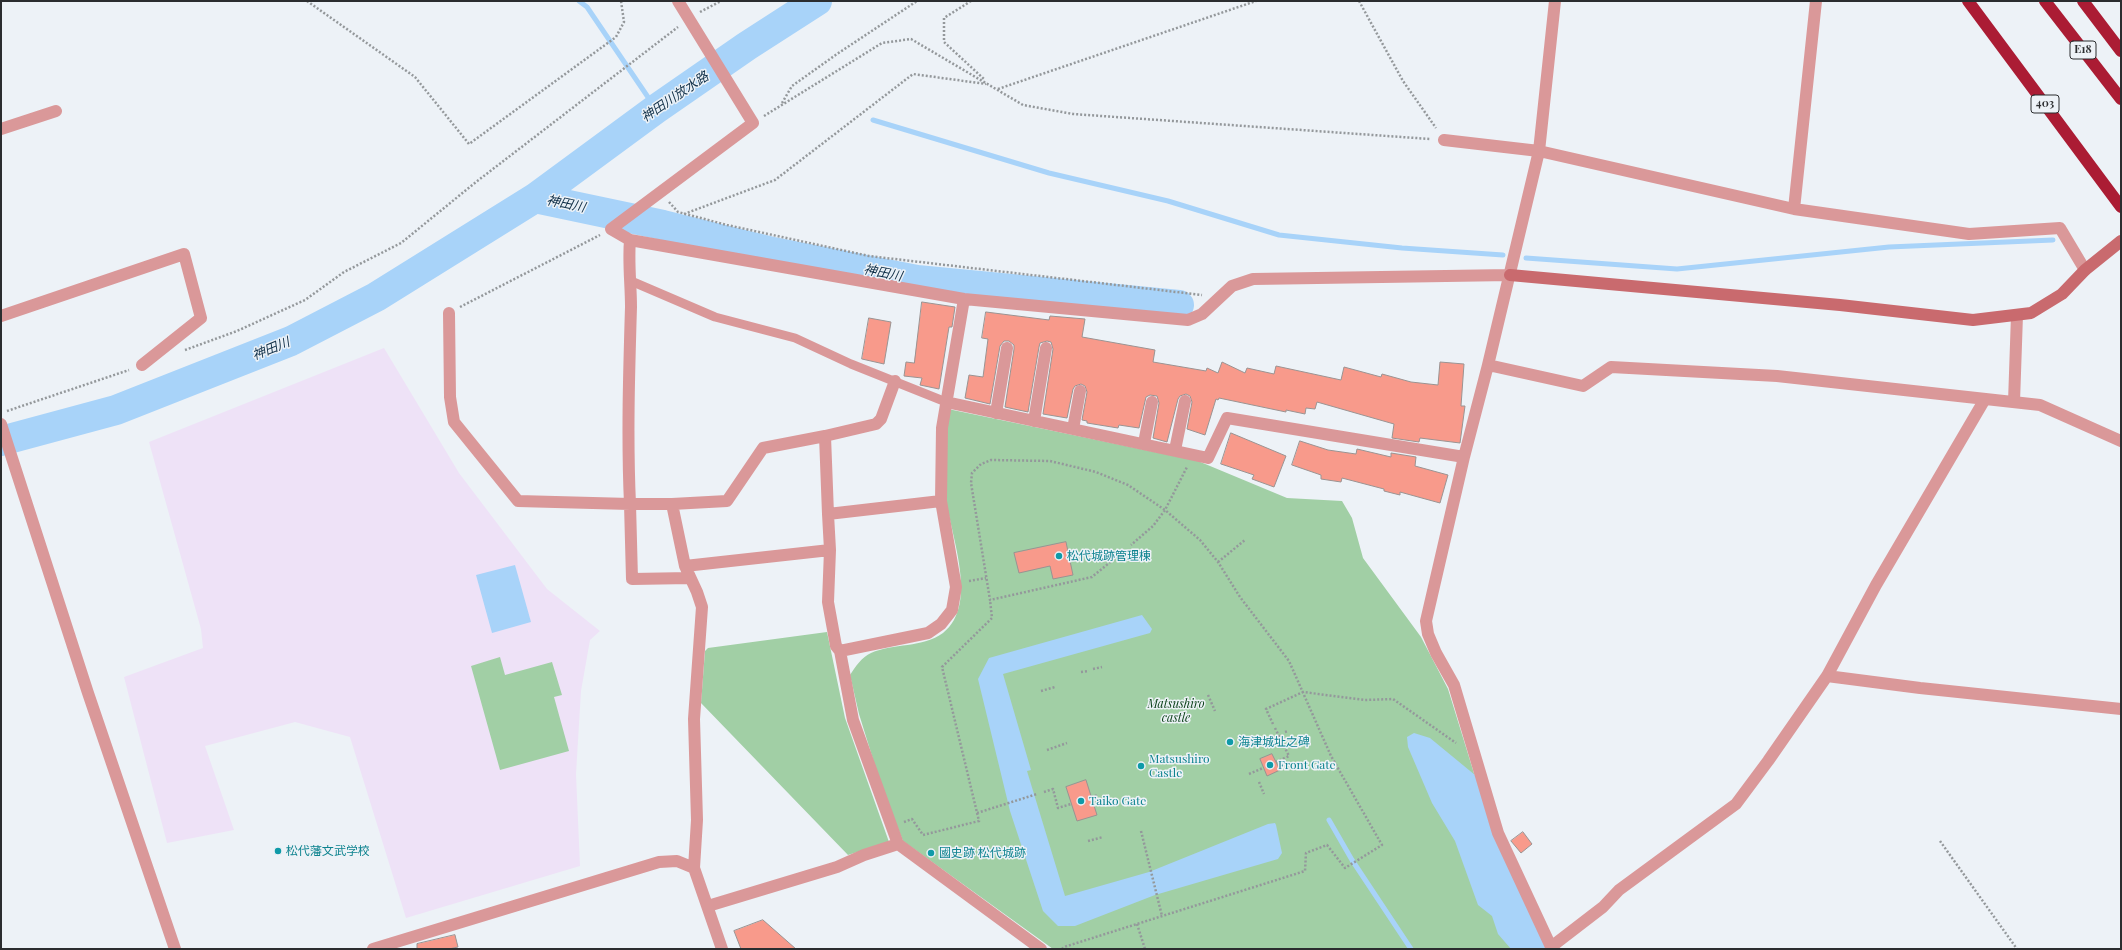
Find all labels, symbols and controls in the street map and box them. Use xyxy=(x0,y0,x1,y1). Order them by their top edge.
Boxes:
road number: E18 xyxy=(2070,41,2096,59)
water label: 神田川放水路 xyxy=(638,69,712,125)
road number: 403 xyxy=(2031,95,2059,113)
water label: 神田川 xyxy=(545,192,587,216)
water label: 神田川 xyxy=(862,262,904,284)
water label: 神田川 xyxy=(250,334,292,364)
place label: 松代城跡管理棟 xyxy=(1067,549,1151,563)
marker: 松代城跡管理棟 xyxy=(1054,551,1064,561)
park label: Matsushiro castle xyxy=(1147,697,1205,725)
place label: 海津城址之碑 xyxy=(1238,735,1310,749)
marker: 海津城址之碑 xyxy=(1225,737,1235,747)
place label: Matsushiro Castle xyxy=(1149,752,1210,780)
place label: Front Gate xyxy=(1278,758,1336,772)
marker: Front Gate xyxy=(1265,760,1275,770)
marker: Matsushiro Castle xyxy=(1136,761,1146,771)
place label: Taiko Gate xyxy=(1089,794,1146,808)
marker: Taiko Gate xyxy=(1076,796,1086,806)
place label: 松代藩文武学校 xyxy=(286,844,370,858)
marker: 松代藩文武学校 xyxy=(273,846,283,856)
place label: 國史跡 松代城跡 xyxy=(939,846,1026,860)
marker: 國史跡 松代城跡 xyxy=(926,848,936,858)

